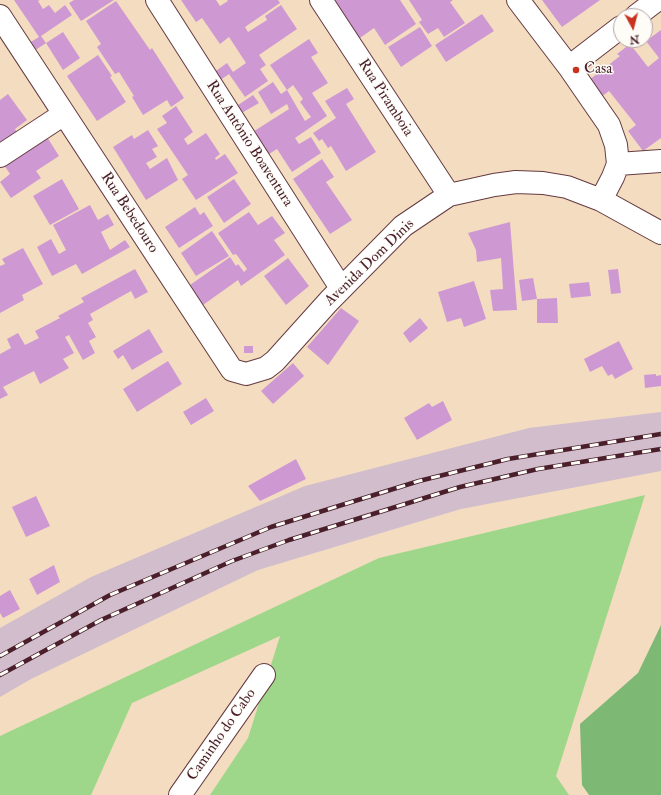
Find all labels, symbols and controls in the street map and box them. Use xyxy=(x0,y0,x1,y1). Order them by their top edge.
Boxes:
north arrow xyxy=(613,8,653,48)
text: N xyxy=(629,32,640,46)
street label: Rua Piramboia xyxy=(353,56,417,140)
place label: Casa xyxy=(584,61,612,79)
marker: Casa xyxy=(571,65,581,75)
street label: Rua Antônio Boaventura xyxy=(202,78,296,210)
street label: Rua Bebedouro xyxy=(96,169,162,257)
street label: Avenida Dom Dinis xyxy=(322,216,418,310)
street label: Caminho do Cabo xyxy=(184,686,260,784)

